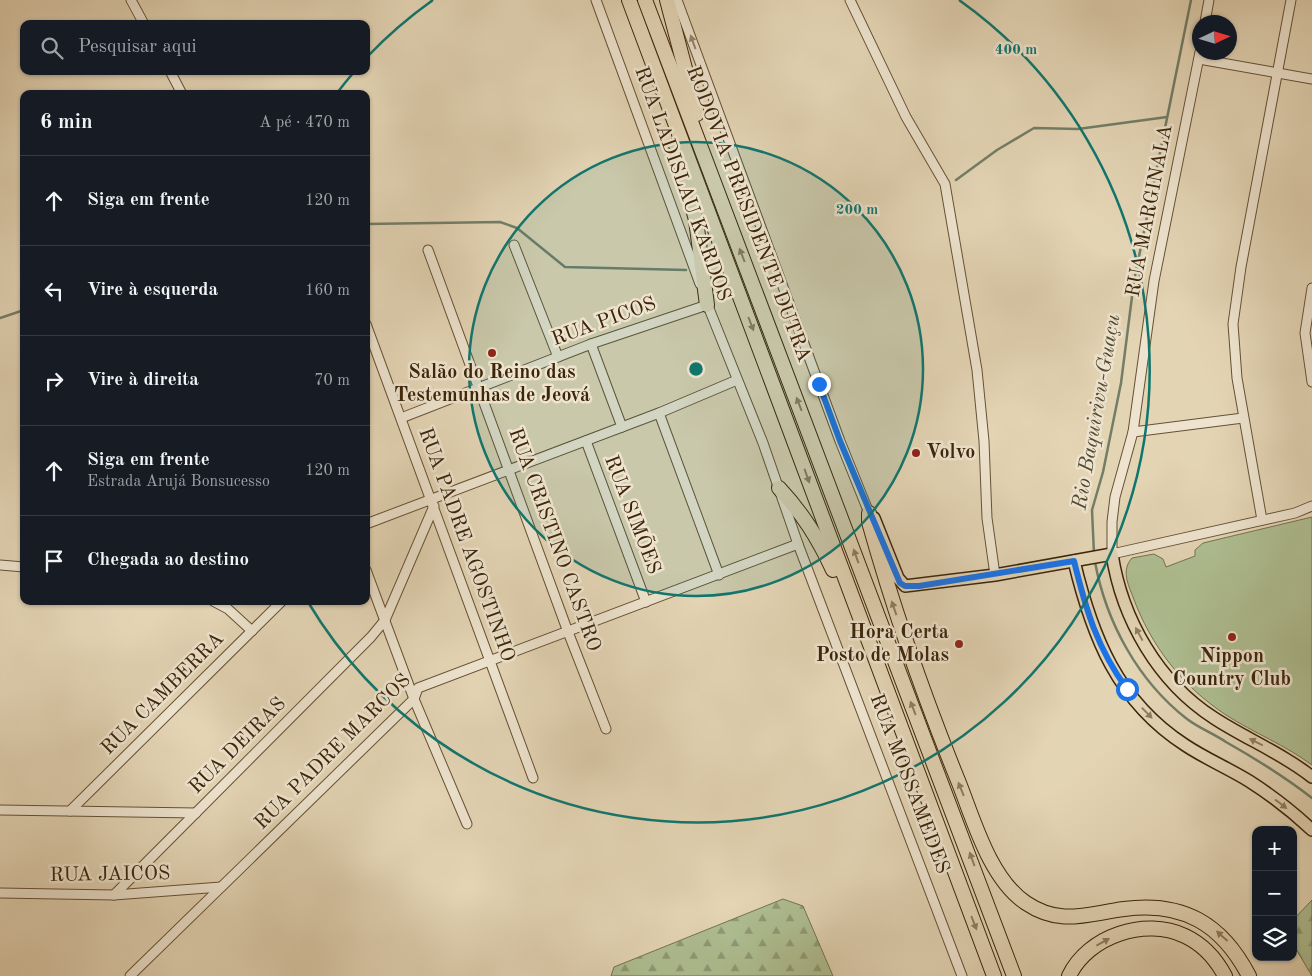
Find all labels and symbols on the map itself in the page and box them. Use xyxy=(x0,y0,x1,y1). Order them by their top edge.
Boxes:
north arrow xyxy=(1192,15,1237,60)
one-way arrow xyxy=(689,34,696,49)
text: 400 m xyxy=(995,43,1037,58)
street label: RODOVIA PRESIDENTE DUTRA xyxy=(682,63,814,365)
street label: RUA LADISLAU KARDOS xyxy=(630,64,734,304)
street label: RUA MARGINALA xyxy=(1123,123,1177,299)
text: 200 m xyxy=(836,203,878,218)
one-way arrow xyxy=(738,247,745,262)
street label: RUA PICOS xyxy=(549,294,659,350)
water label: Rio Baquirivu-Guaçu xyxy=(1069,313,1125,512)
one-way arrow xyxy=(747,317,755,332)
marker: Salão do Reino das Testemunhas de Jeová xyxy=(486,347,498,359)
centre of rings xyxy=(687,360,705,378)
place label: Salão do Reino das Testemunhas de Jeová xyxy=(394,363,590,406)
route end xyxy=(808,373,831,396)
one-way arrow xyxy=(795,396,802,411)
street label: RUA PADRE AGOSTINHO xyxy=(414,425,518,665)
street label: RUA CRISTINO CASTRO xyxy=(504,426,604,654)
place label: Volvo xyxy=(926,443,975,463)
marker: Volvo xyxy=(910,447,922,459)
street label: RUA SIMÕES xyxy=(600,451,668,577)
one-way arrow xyxy=(804,469,811,484)
one-way arrow xyxy=(852,548,860,563)
one-way arrow xyxy=(889,600,897,615)
place label: Hora Certa Posto de Molas xyxy=(816,623,949,666)
one-way arrow xyxy=(1135,626,1143,641)
street label: RUA CAMBERRA xyxy=(98,629,228,759)
marker: Nippon Country Club xyxy=(1226,631,1238,643)
marker: Hora Certa Posto de Molas xyxy=(953,638,965,650)
place label: Nippon Country Club xyxy=(1173,647,1291,690)
street label: RUA PADRE MARCOS xyxy=(251,670,415,834)
route start xyxy=(1116,678,1139,701)
street label: RUA MOSSAMEDES xyxy=(865,691,953,877)
street label: RUA DEIRAS xyxy=(186,694,290,798)
one-way arrow xyxy=(909,700,917,715)
one-way arrow xyxy=(1141,707,1153,719)
one-way arrow xyxy=(1249,738,1263,746)
one-way arrow xyxy=(957,781,965,796)
one-way arrow xyxy=(1274,799,1288,809)
one-way arrow xyxy=(968,852,975,867)
street label: RUA JAICOS xyxy=(50,864,170,886)
one-way arrow xyxy=(971,916,978,931)
one-way arrow xyxy=(1216,930,1228,942)
one-way arrow xyxy=(1095,938,1110,946)

